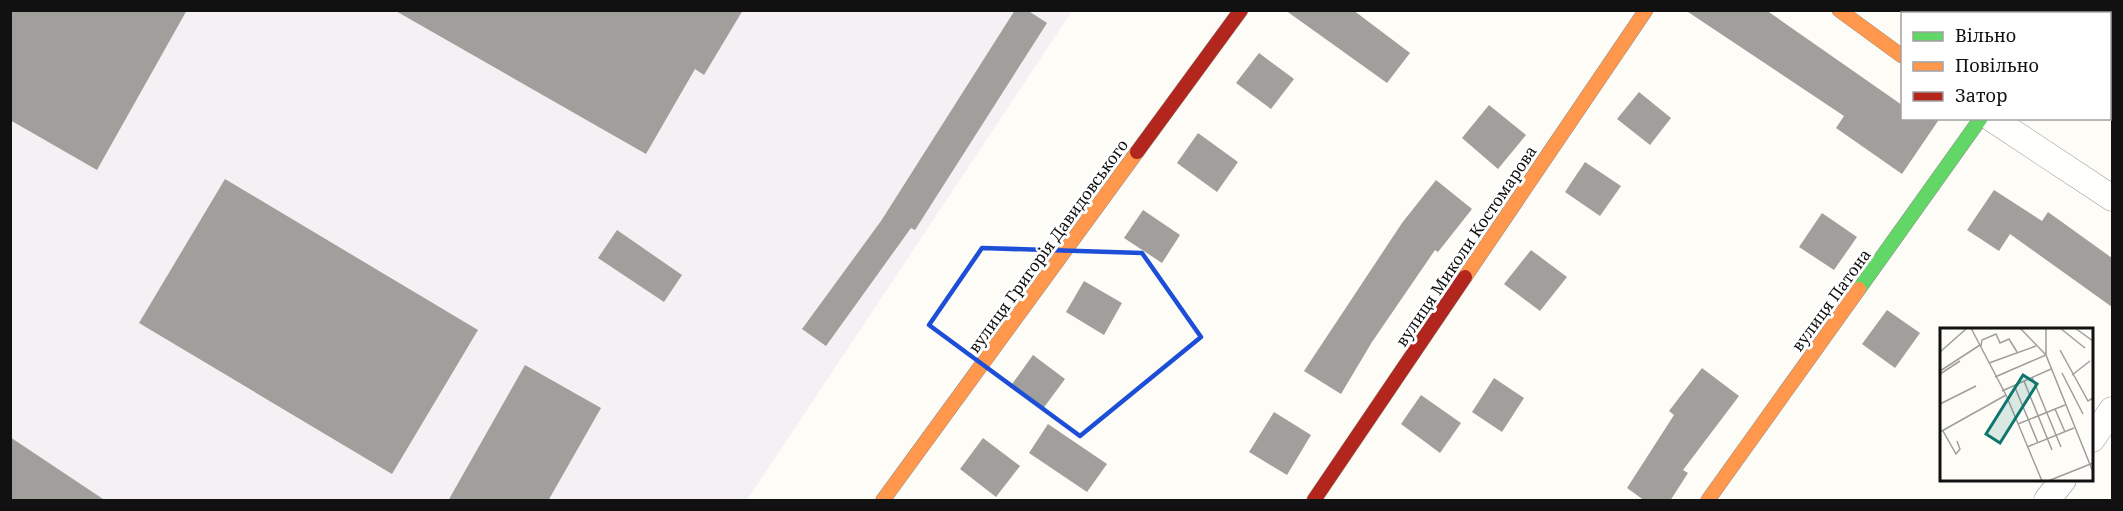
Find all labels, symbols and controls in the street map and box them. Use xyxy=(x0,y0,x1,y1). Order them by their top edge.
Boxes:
legend xyxy=(1901,12,2111,120)
text: Вільно xyxy=(1955,23,2016,47)
text: Повільно xyxy=(1955,53,2039,77)
text: Затор xyxy=(1955,83,2007,107)
street label: вулиця Григорія Давидовського xyxy=(963,135,1133,357)
street label: вулиця Миколи Костомарова xyxy=(1390,141,1542,351)
street label: вулиця Патона xyxy=(1786,244,1876,356)
inset map xyxy=(1940,328,2093,481)

